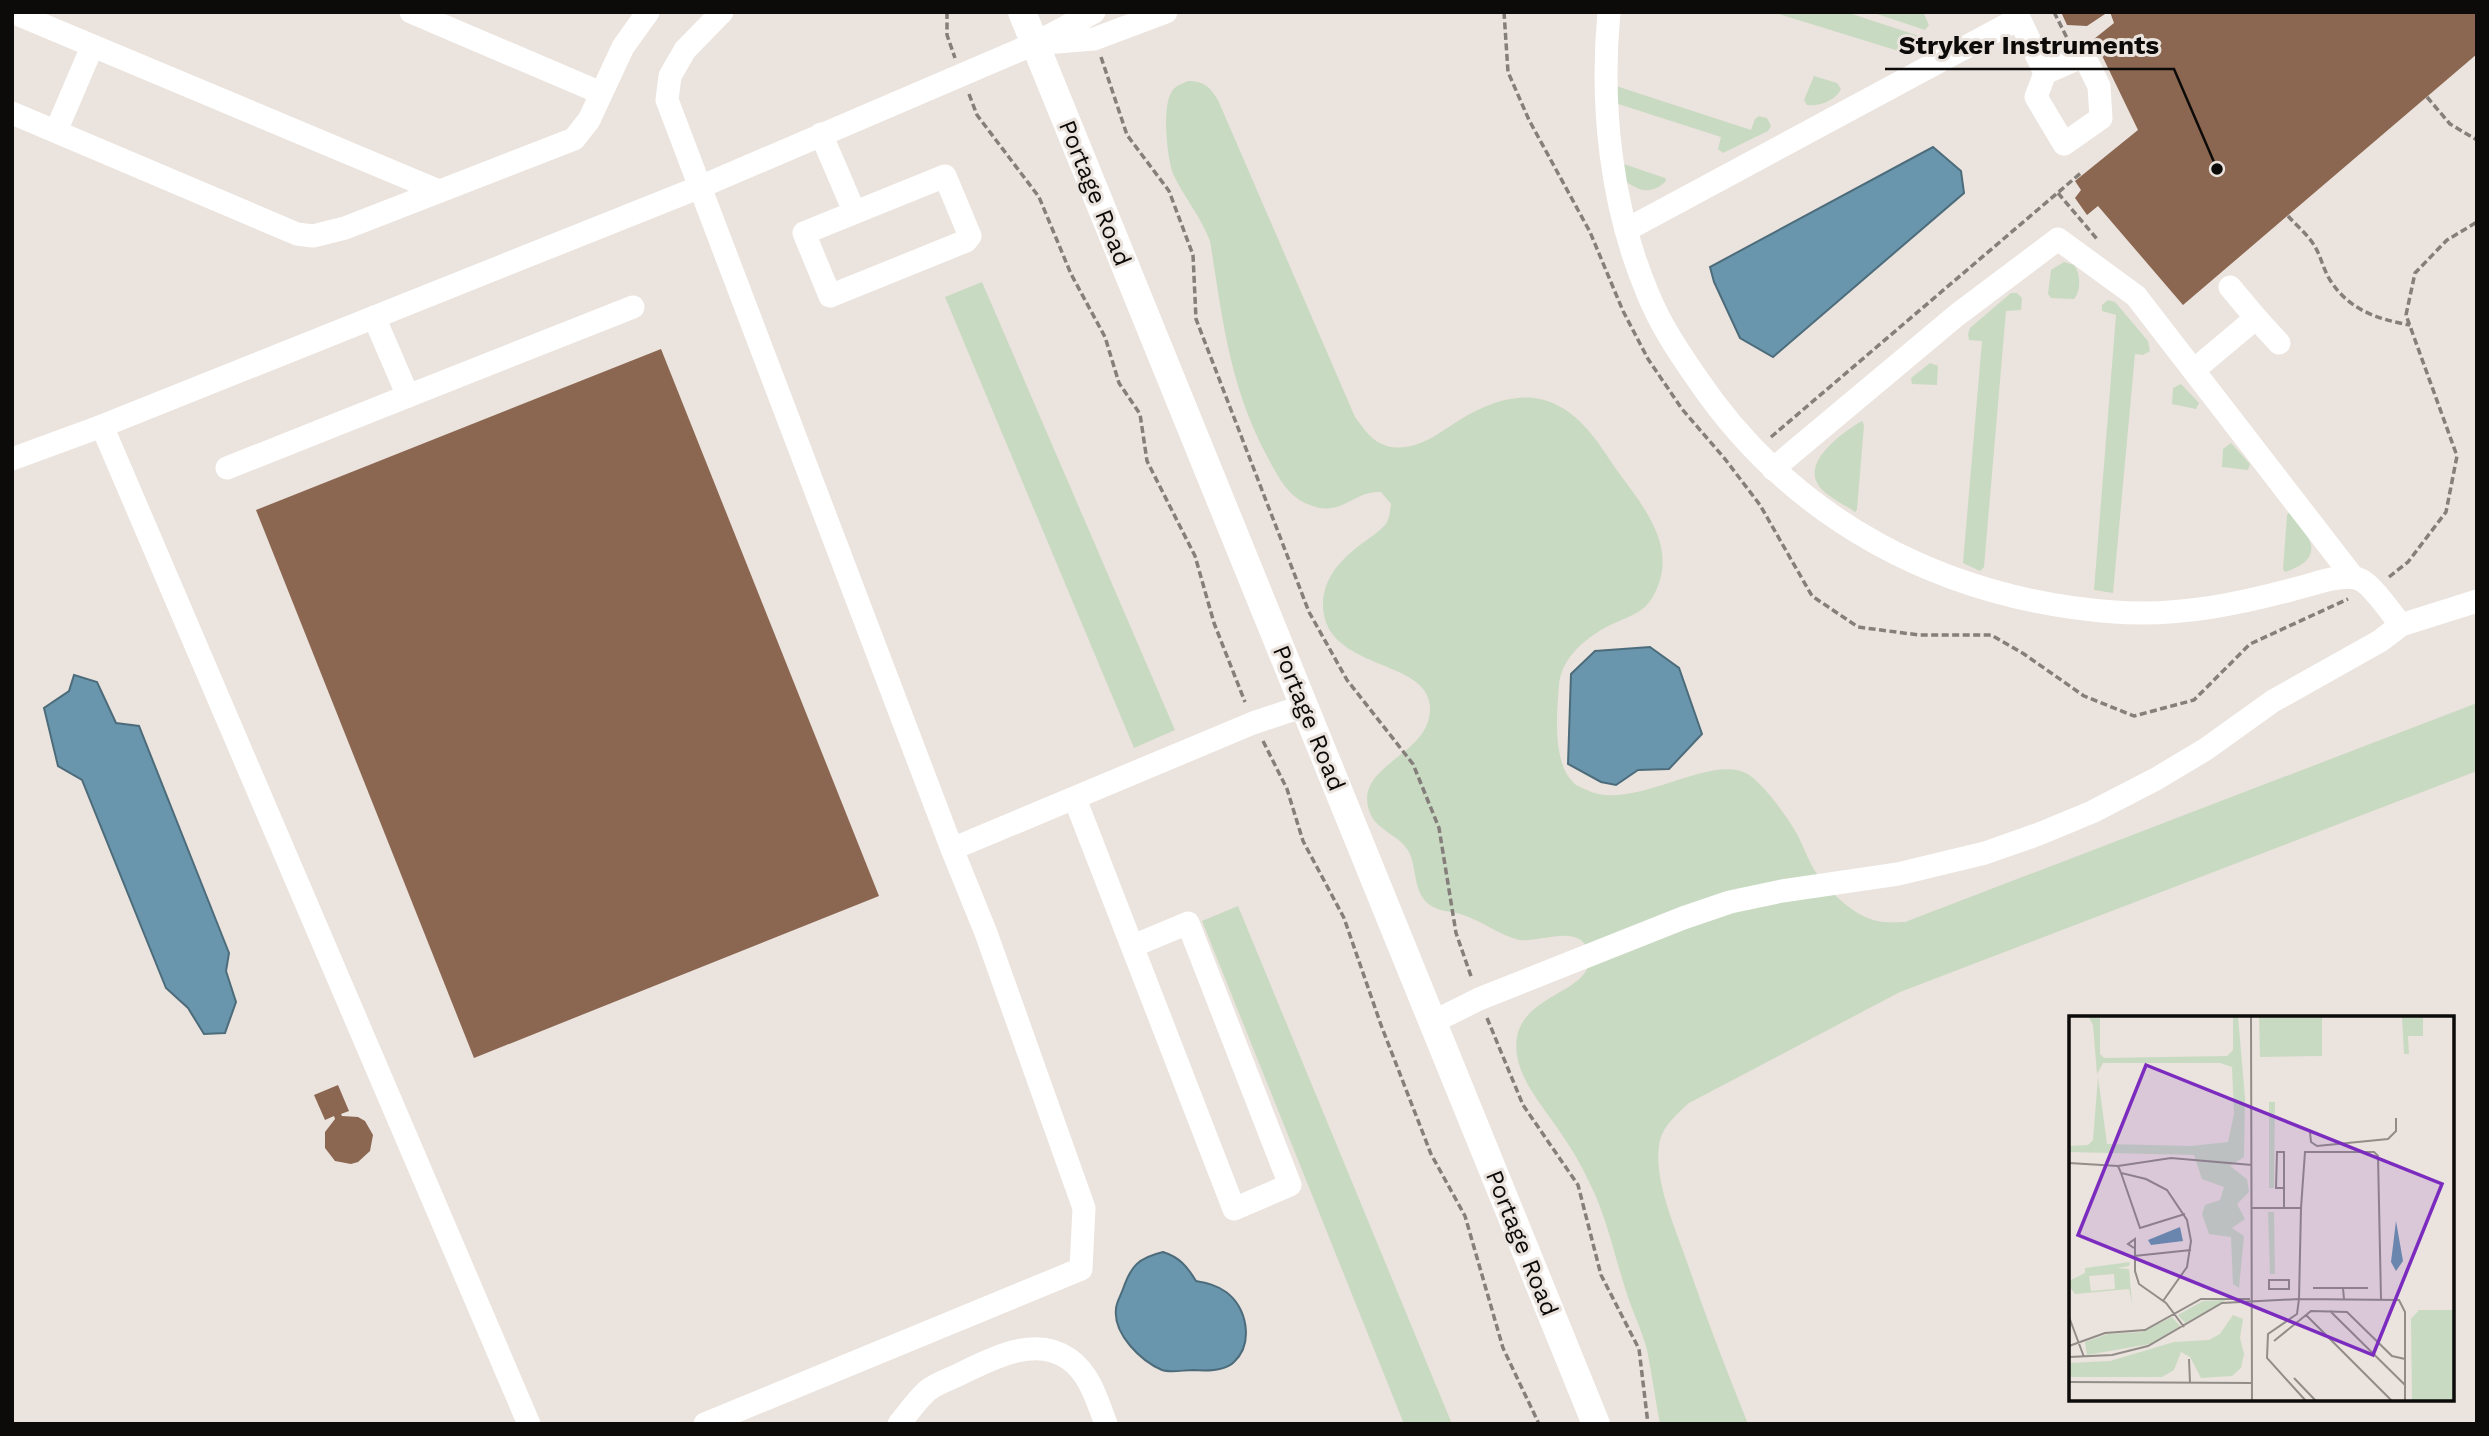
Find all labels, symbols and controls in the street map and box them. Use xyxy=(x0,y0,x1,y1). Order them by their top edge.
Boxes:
callout: Stryker Instruments xyxy=(1885,22,2174,69)
text: Stryker Instruments xyxy=(1899,30,2159,60)
street label: Portage Road xyxy=(1053,116,1137,270)
street label: Portage Road xyxy=(1267,641,1351,795)
inset map xyxy=(2069,1016,2454,1401)
street label: Portage Road xyxy=(1480,1166,1564,1320)

